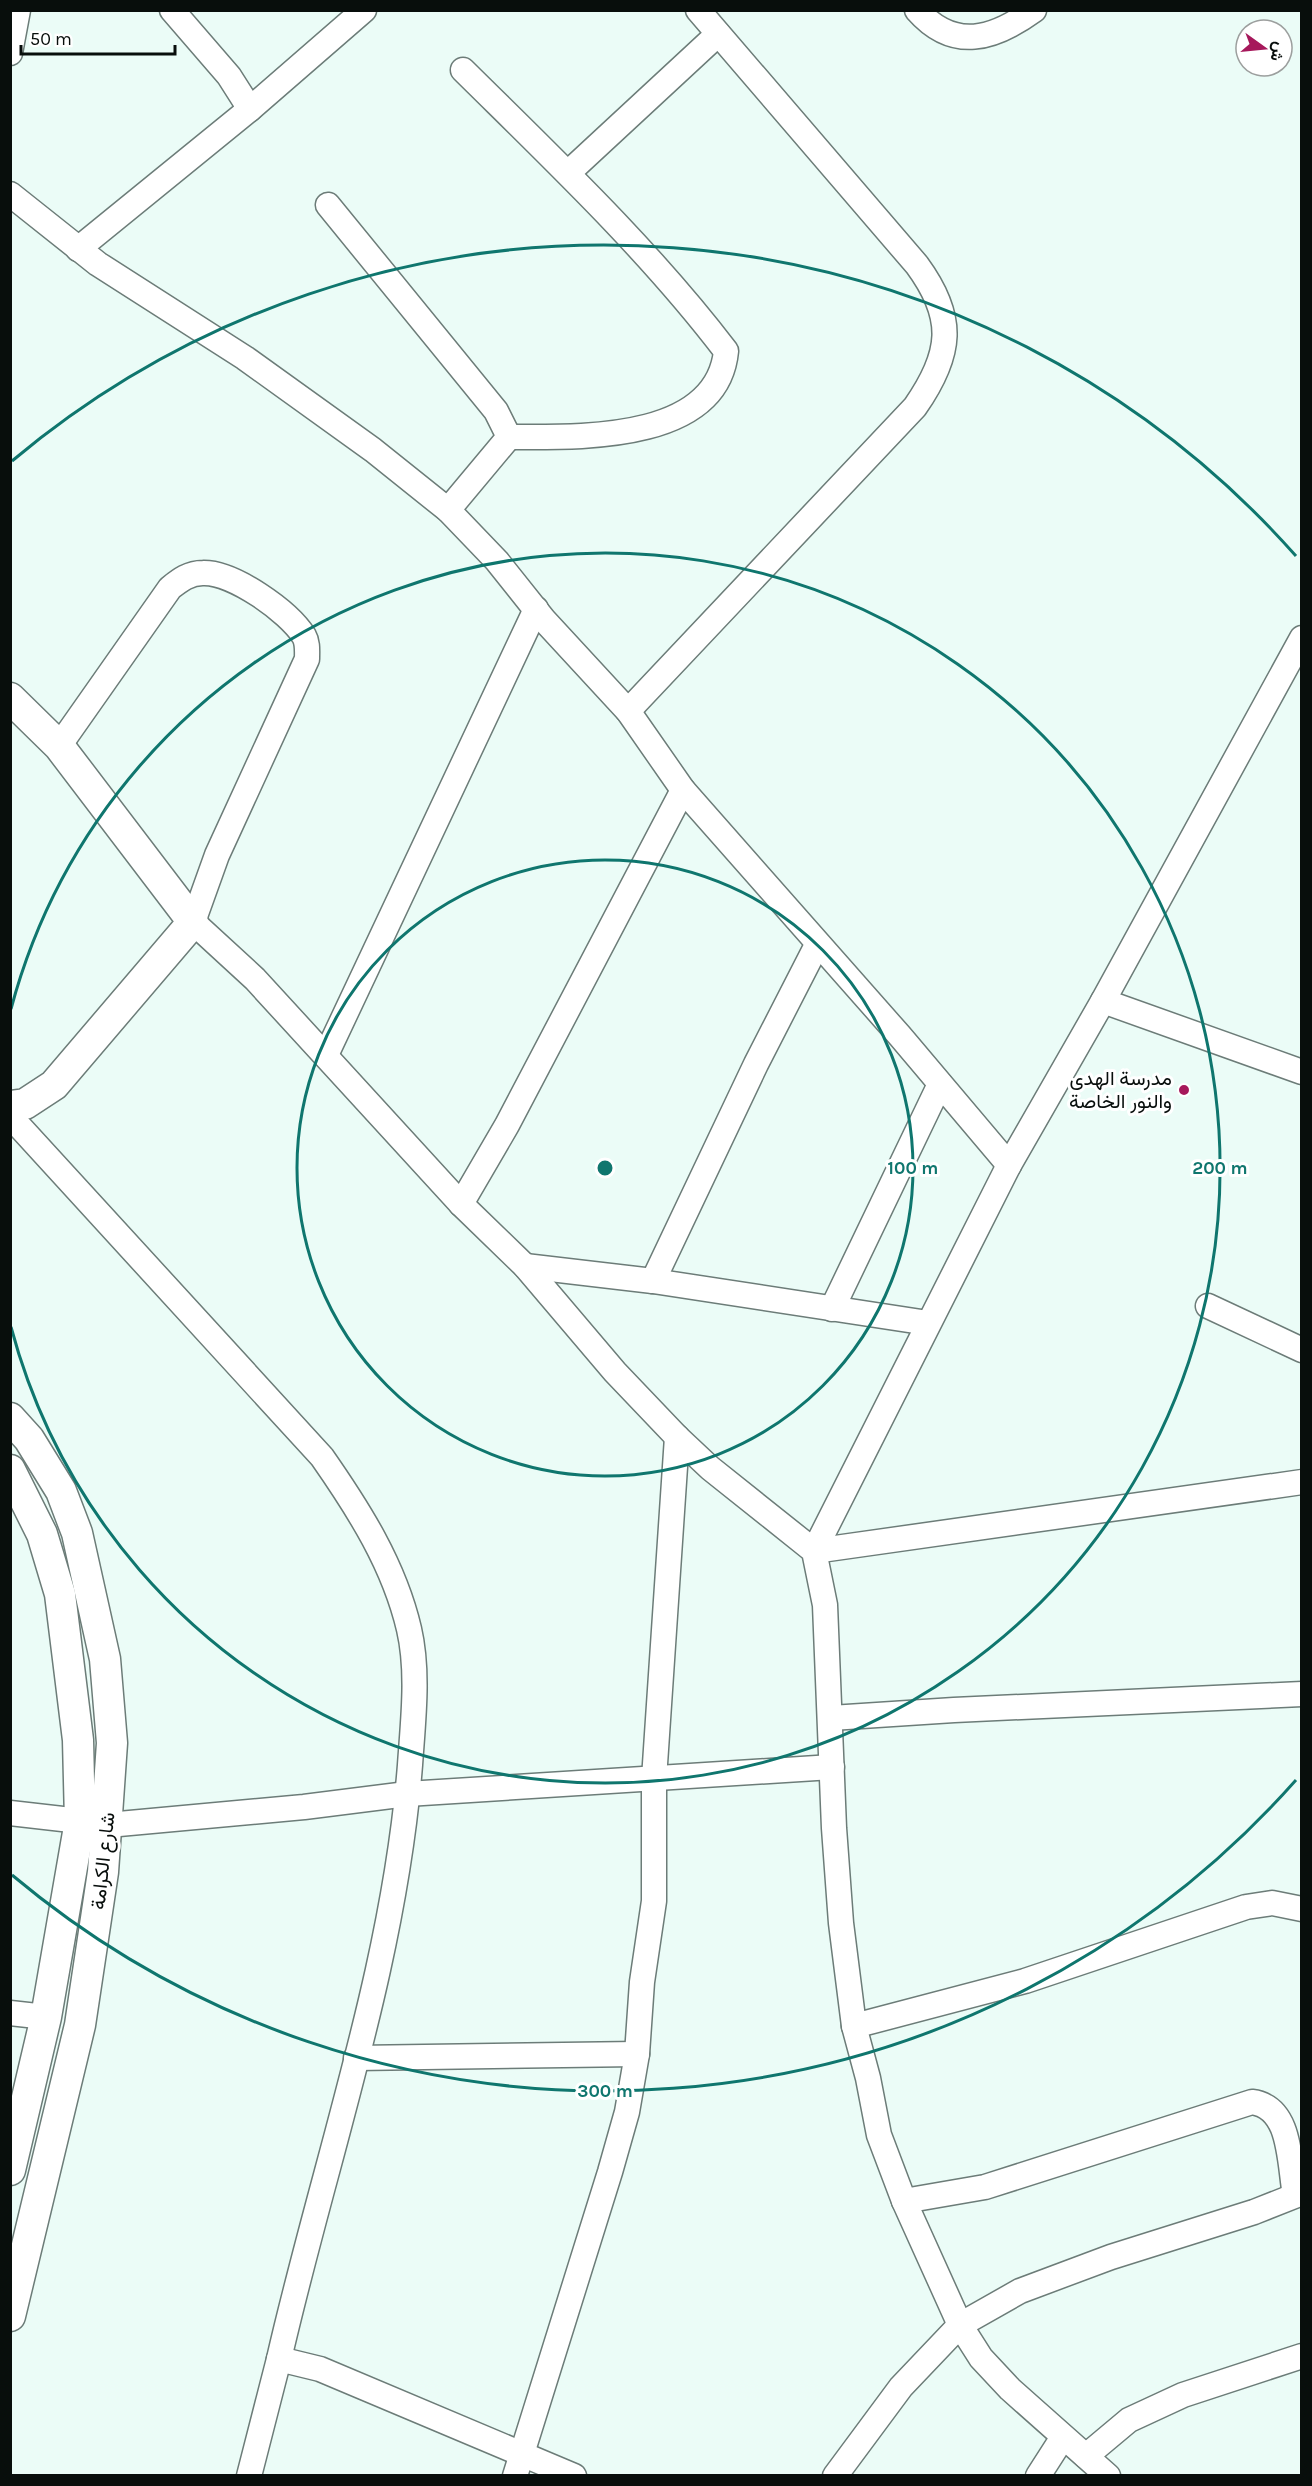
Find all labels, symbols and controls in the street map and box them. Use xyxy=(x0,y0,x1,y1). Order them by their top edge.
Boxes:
scale bar xyxy=(21,18,176,56)
north arrow xyxy=(1234,18,1294,78)
text: 50 m xyxy=(30,28,72,50)
text: ش xyxy=(1266,40,1290,64)
place label: مدرسة الهدى والنور الخاصة xyxy=(1069,1067,1172,1114)
marker: مدرسة الهدى والنور الخاصة xyxy=(1177,1083,1191,1097)
text: 100 m xyxy=(888,1157,938,1179)
text: 200 m xyxy=(1192,1157,1248,1179)
centre of rings xyxy=(595,1158,615,1178)
street label: شارع الكرامة xyxy=(86,1811,122,1911)
text: 300 m xyxy=(577,2080,633,2102)

